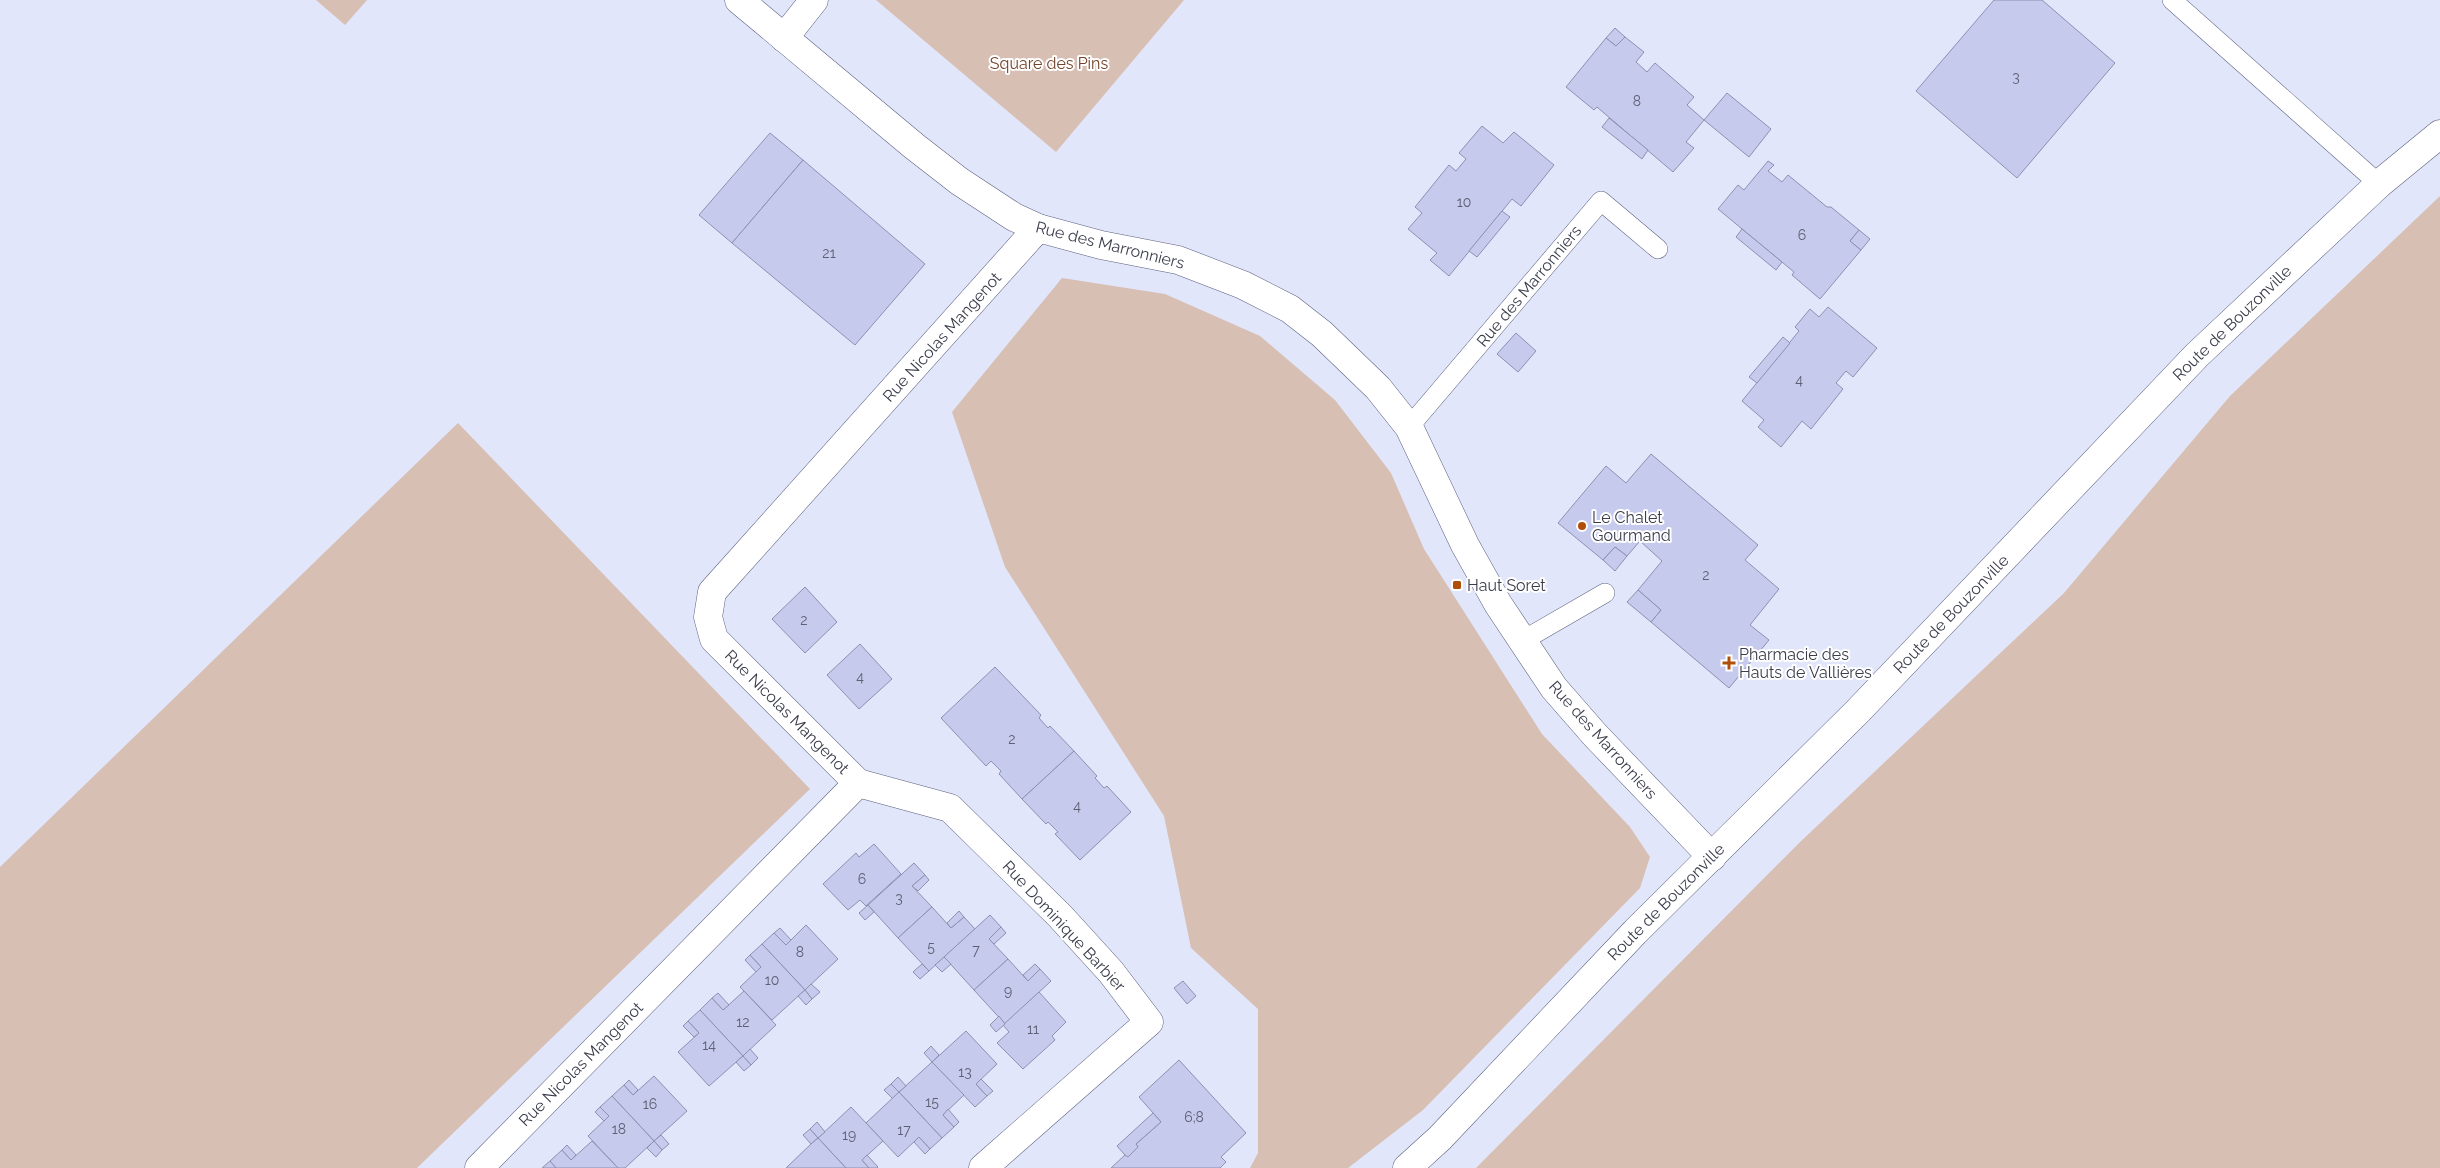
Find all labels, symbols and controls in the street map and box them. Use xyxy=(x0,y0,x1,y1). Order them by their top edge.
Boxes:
park label: Square des Pins xyxy=(990,54,1108,73)
house number: 3 xyxy=(2012,69,2020,85)
house number: 8 xyxy=(1633,93,1641,109)
house number: 10 xyxy=(1457,194,1471,210)
street label: Rue des Marronniers xyxy=(1034,217,1187,273)
street label: Rue des Marronniers xyxy=(1473,221,1585,351)
house number: 6 xyxy=(1798,227,1806,243)
house number: 21 xyxy=(822,245,836,261)
street label: Route de Bouzonville xyxy=(2169,261,2295,385)
street label: Rue Nicolas Mangenot xyxy=(879,268,1006,406)
house number: 4 xyxy=(1795,372,1803,388)
place label: Le Chalet Gourmand xyxy=(1592,508,1671,545)
marker: Le Chalet Gourmand xyxy=(1576,520,1588,532)
street label: Route de Bouzonville xyxy=(1889,551,2013,677)
house number: 2 xyxy=(1702,567,1710,583)
place label: Haut Soret xyxy=(1467,576,1546,595)
marker: Haut Soret xyxy=(1451,579,1463,591)
house number: 2 xyxy=(800,612,808,628)
place label: Pharmacie des Hauts de Vallières xyxy=(1739,645,1872,682)
street label: Rue Nicolas Mangenot xyxy=(721,646,853,778)
marker: Pharmacie des Hauts de Vallières xyxy=(1723,657,1735,669)
house number: 4 xyxy=(856,669,864,685)
street label: Rue des Marronniers xyxy=(1545,677,1661,803)
house number: 2 xyxy=(1008,731,1016,747)
house number: 4 xyxy=(1073,798,1081,814)
street label: Route de Bouzonville xyxy=(1604,840,1728,964)
street label: Rue Dominique Barbier xyxy=(999,857,1130,995)
house number: 6 xyxy=(858,871,866,887)
house number: 3 xyxy=(895,890,903,906)
house number: 5 xyxy=(927,939,935,955)
house number: 7 xyxy=(972,942,980,958)
house number: 8 xyxy=(796,944,804,960)
house number: 10 xyxy=(765,972,779,988)
house number: 9 xyxy=(1004,983,1012,999)
street label: Rue Nicolas Mangenot xyxy=(515,998,647,1130)
house number: 12 xyxy=(736,1014,750,1030)
house number: 11 xyxy=(1027,1021,1039,1037)
house number: 14 xyxy=(702,1037,716,1053)
house number: 13 xyxy=(958,1064,972,1080)
house number: 15 xyxy=(925,1094,939,1110)
house number: 16 xyxy=(643,1096,657,1112)
house number: 6;8 xyxy=(1184,1109,1204,1125)
house number: 18 xyxy=(612,1121,626,1137)
house number: 17 xyxy=(897,1122,911,1138)
house number: 19 xyxy=(842,1127,856,1143)

